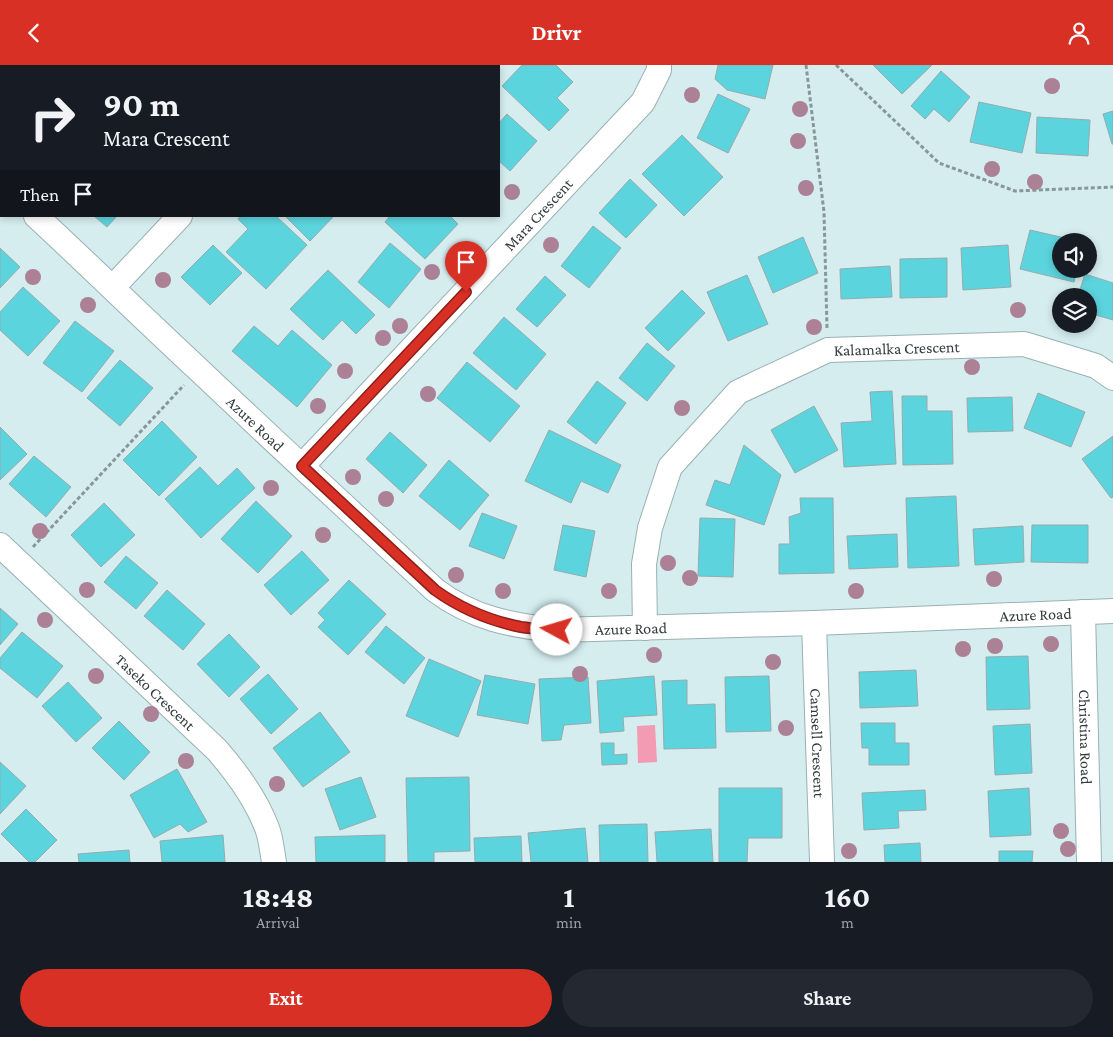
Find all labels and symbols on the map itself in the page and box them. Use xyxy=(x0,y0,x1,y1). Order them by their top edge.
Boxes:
street label: Mara Crescent xyxy=(501,175,576,254)
pin xyxy=(445,241,487,292)
street label: Kalamalka Crescent xyxy=(833,338,961,359)
street label: Azure Road xyxy=(223,393,288,455)
position arrow xyxy=(530,603,582,655)
street label: Azure Road xyxy=(999,605,1073,625)
street label: Azure Road xyxy=(595,619,668,638)
street label: Taseko Crescent xyxy=(112,651,199,734)
street label: Camsell Crescent xyxy=(807,688,828,799)
street label: Christina Road xyxy=(1076,689,1095,785)

